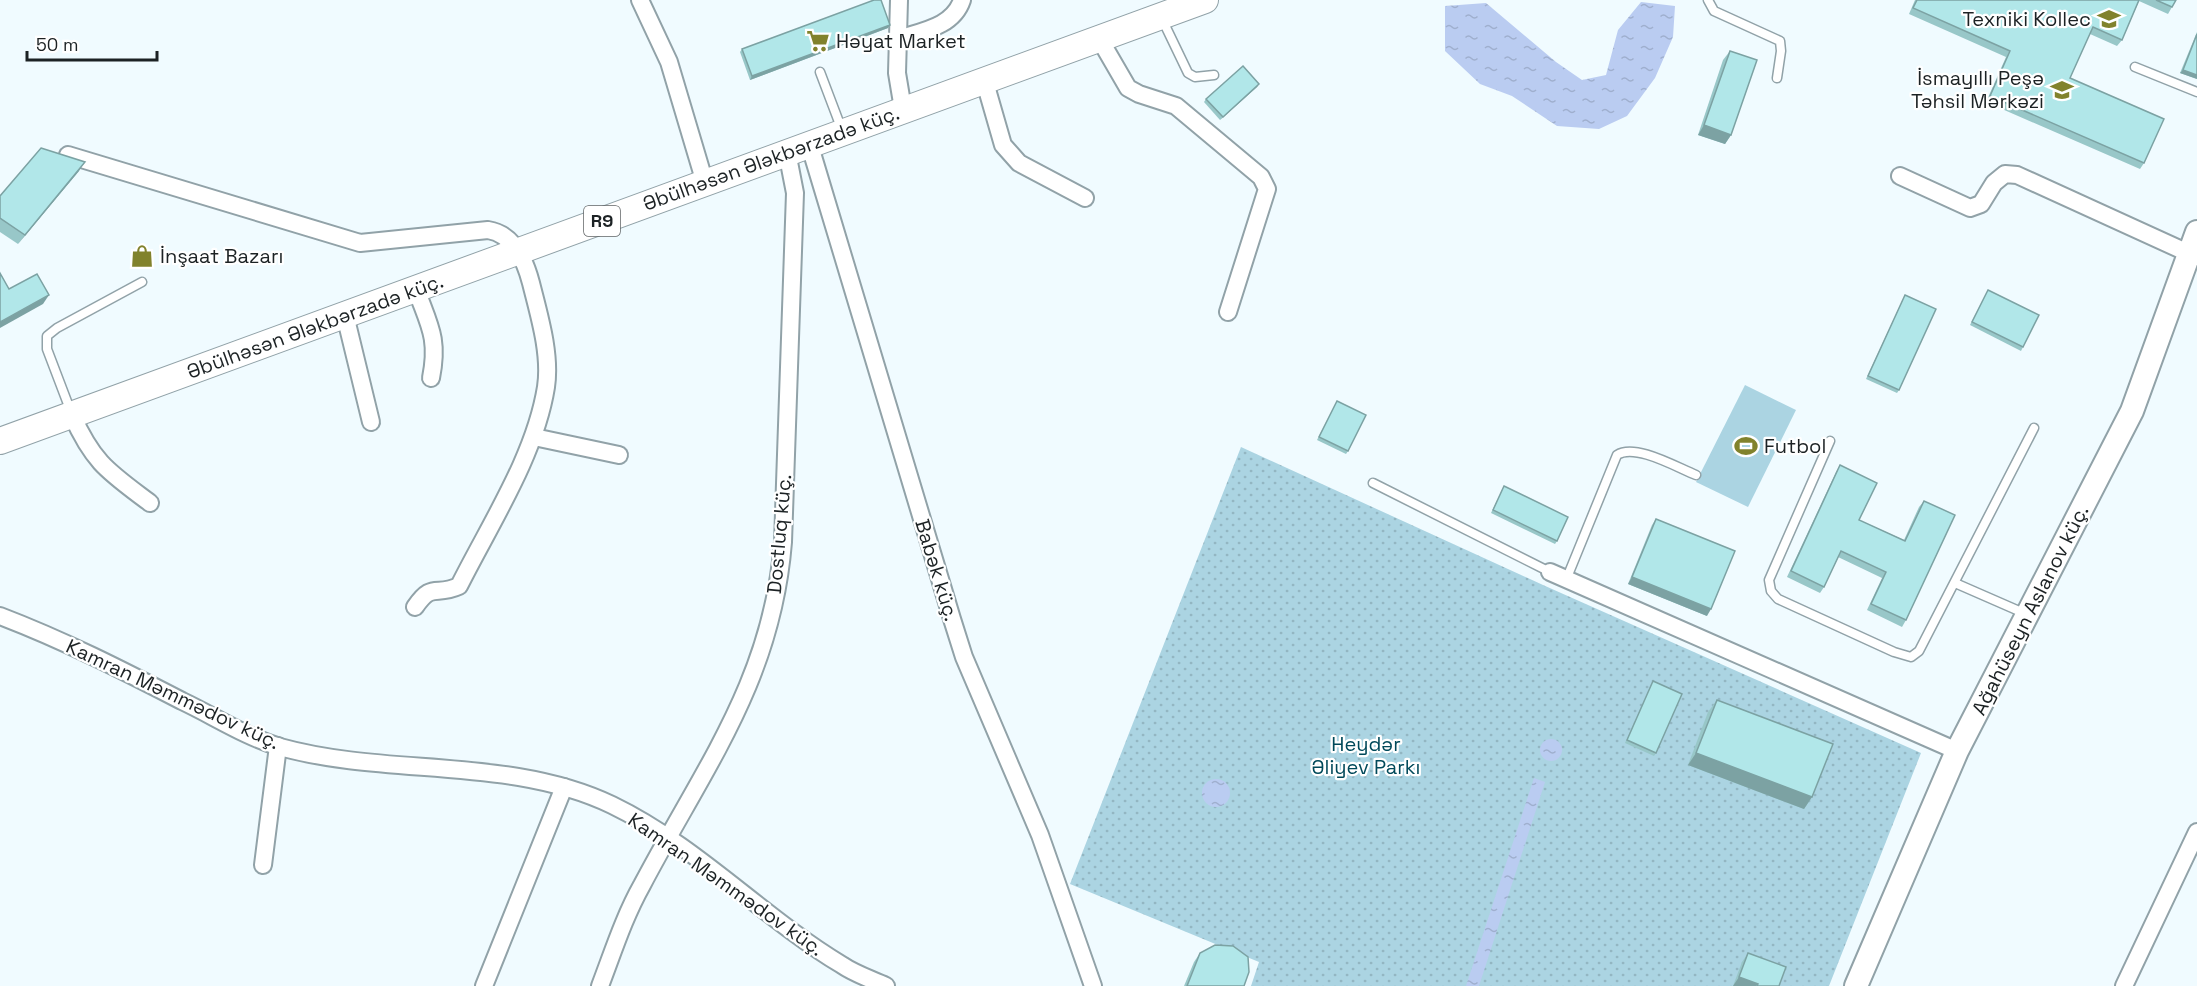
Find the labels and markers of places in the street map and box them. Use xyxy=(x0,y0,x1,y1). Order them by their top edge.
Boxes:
place label: Texniki Kollec xyxy=(1962,6,2091,32)
school or university icon: Texniki Kollec xyxy=(2096,6,2122,32)
supermarket icon: Həyat Market xyxy=(805,28,831,54)
place label: Həyat Market xyxy=(836,28,966,54)
place label: İsmayıllı Peşə Təhsil Mərkəzi xyxy=(1911,65,2044,114)
school or university icon: İsmayıllı Peşə Təhsil Mərkəzi xyxy=(2049,77,2075,103)
shop icon: İnşaat Bazarı xyxy=(129,243,155,269)
place label: İnşaat Bazarı xyxy=(160,243,283,269)
sports icon: Futbol xyxy=(1733,433,1759,459)
place label: Futbol xyxy=(1764,433,1826,459)

